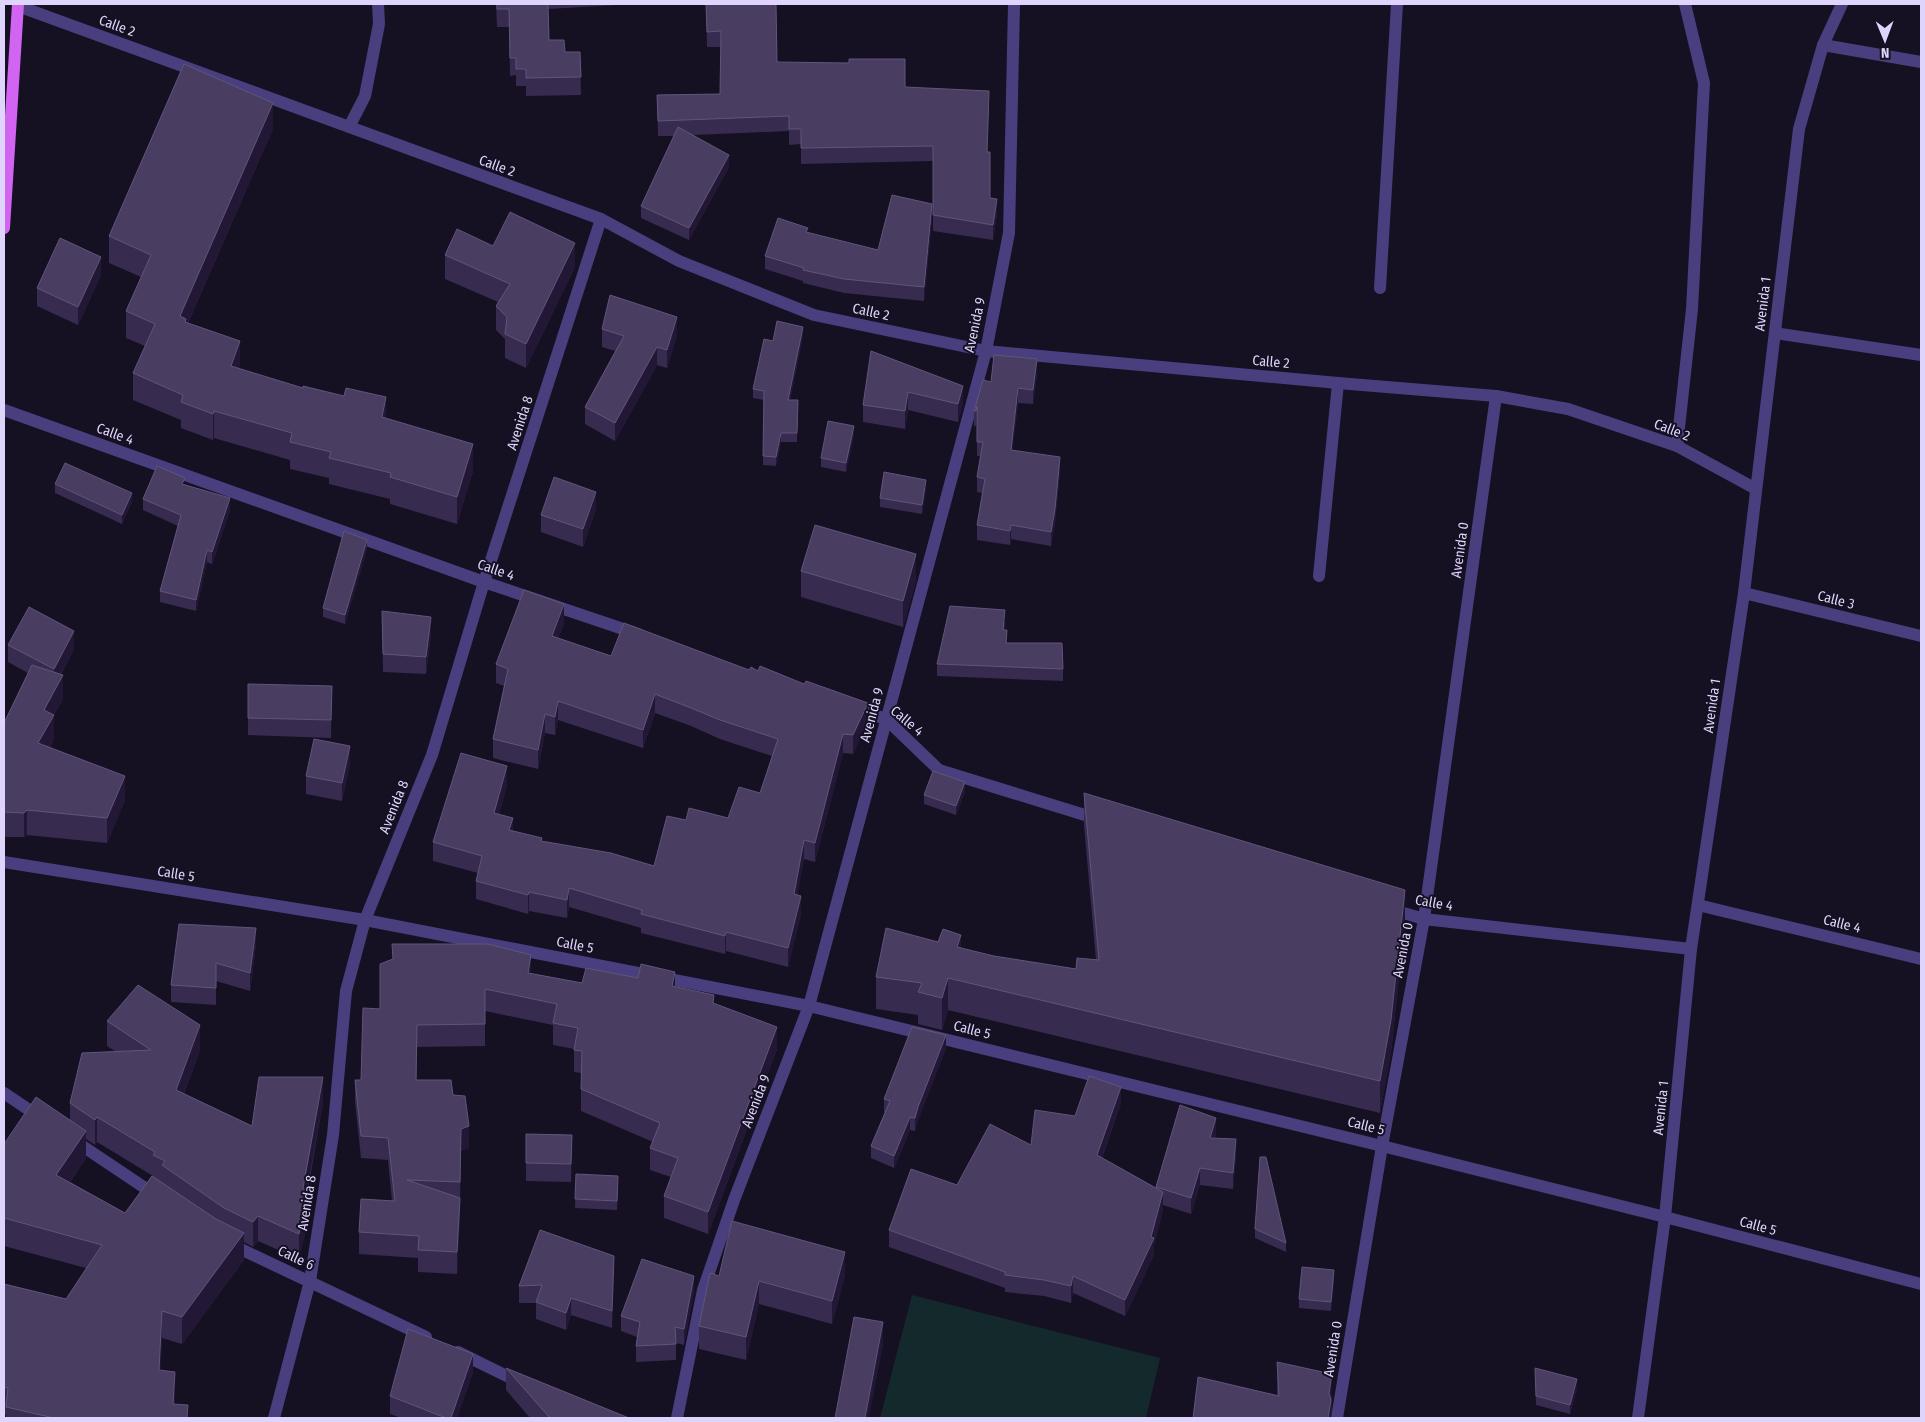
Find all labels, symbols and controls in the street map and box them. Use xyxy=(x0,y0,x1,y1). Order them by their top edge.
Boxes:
street label: Calle 2 xyxy=(97,12,137,40)
north arrow xyxy=(1860,15,1910,65)
text: N xyxy=(1881,44,1890,61)
street label: Calle 2 xyxy=(477,152,517,180)
street label: Avenida 1 xyxy=(1751,276,1775,332)
street label: Avenida 9 xyxy=(961,296,989,354)
street label: Calle 2 xyxy=(851,300,891,324)
street label: Calle 2 xyxy=(1252,352,1290,372)
street label: Avenida 8 xyxy=(503,394,537,452)
street label: Calle 2 xyxy=(1651,415,1693,445)
street label: Calle 4 xyxy=(94,420,136,449)
street label: Avenida 0 xyxy=(1448,521,1472,579)
street label: Calle 4 xyxy=(475,556,517,584)
street label: Calle 3 xyxy=(1816,587,1856,613)
street label: Avenida 1 xyxy=(1700,678,1724,734)
street label: Avenida 9 xyxy=(857,686,887,744)
street label: Calle 4 xyxy=(887,702,927,740)
street label: Avenida 8 xyxy=(376,778,412,836)
street label: Calle 5 xyxy=(156,863,196,885)
street label: Calle 4 xyxy=(1414,891,1454,915)
street label: Calle 4 xyxy=(1822,911,1863,937)
street label: Avenida 0 xyxy=(1389,921,1417,979)
street label: Calle 5 xyxy=(555,933,595,957)
street label: Calle 5 xyxy=(952,1017,992,1043)
street label: Avenida 9 xyxy=(738,1072,774,1130)
street label: Avenida 1 xyxy=(1650,1080,1672,1136)
street label: Calle 5 xyxy=(1346,1113,1386,1139)
street label: Avenida 8 xyxy=(294,1174,320,1232)
street label: Calle 5 xyxy=(1738,1213,1778,1239)
street label: Calle 6 xyxy=(275,1242,317,1274)
street label: Avenida 0 xyxy=(1320,1320,1346,1378)

